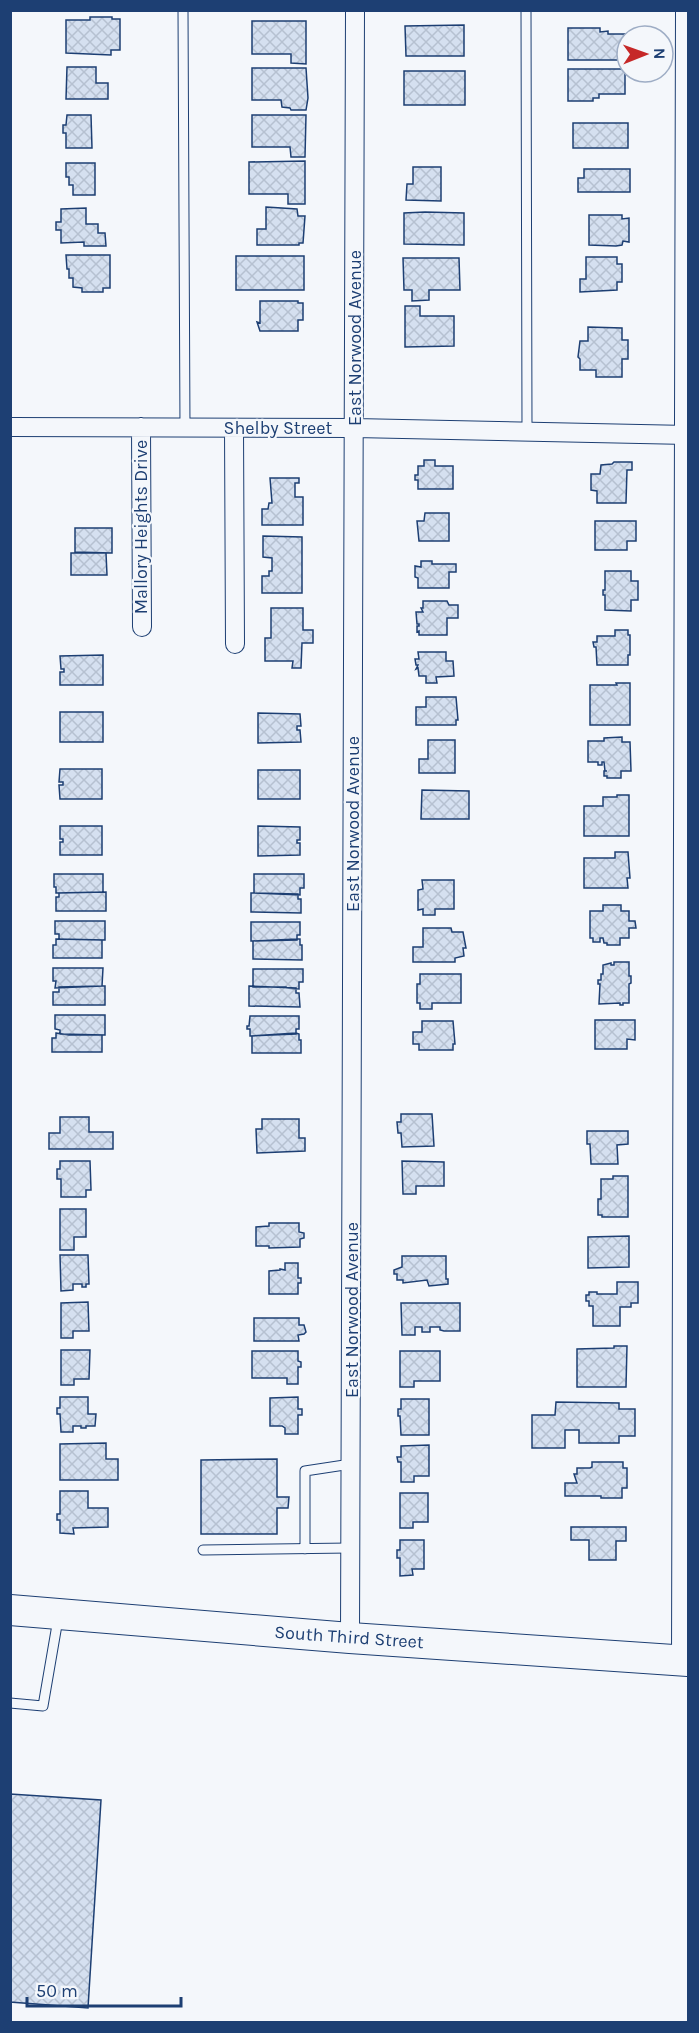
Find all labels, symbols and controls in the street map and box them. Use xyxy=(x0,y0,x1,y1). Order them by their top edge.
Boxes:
north arrow xyxy=(615,24,675,84)
text: N xyxy=(650,48,669,60)
street label: East Norwood Avenue xyxy=(344,250,366,426)
street label: Shelby Street xyxy=(224,417,333,439)
street label: Mallory Heights Drive xyxy=(130,440,152,614)
street label: East Norwood Avenue xyxy=(342,736,364,912)
street label: East Norwood Avenue xyxy=(341,1222,363,1398)
street label: South Third Street xyxy=(274,1621,425,1653)
scale bar xyxy=(27,1970,182,2008)
text: 50 m xyxy=(36,1980,78,2002)

